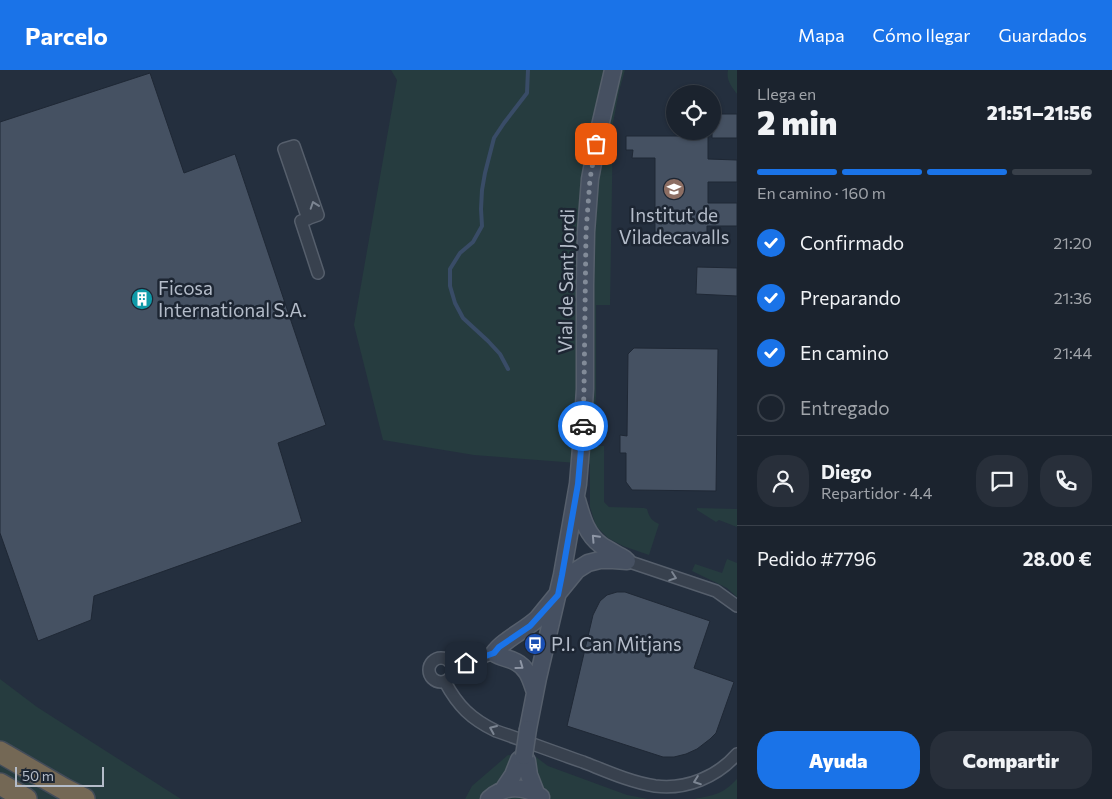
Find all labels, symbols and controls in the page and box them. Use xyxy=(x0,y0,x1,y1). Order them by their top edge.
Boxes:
text: Parcelo xyxy=(25,21,108,50)
text: Mapa xyxy=(798,24,845,46)
text: Cómo llegar xyxy=(873,24,970,46)
text: Guardados xyxy=(998,24,1087,46)
text: Llega en xyxy=(757,84,816,103)
map controls xyxy=(666,85,721,140)
button: locate xyxy=(666,85,721,140)
text: 21:51–21:56 xyxy=(987,101,1092,124)
text: 2 min xyxy=(757,102,837,142)
pin xyxy=(575,123,617,165)
icon: bag xyxy=(582,130,610,158)
school or university icon: Institut de Viladecavalls xyxy=(662,177,686,201)
text: En camino · 160 m xyxy=(757,183,886,202)
one-way arrow xyxy=(310,201,320,210)
place label: Institut de Viladecavalls xyxy=(619,203,729,248)
street label: Vial de Sant Jordi xyxy=(553,209,578,353)
icon: check xyxy=(757,229,785,257)
text: Confirmado xyxy=(800,231,904,254)
text: 21:20 xyxy=(1053,233,1092,252)
place label: Ficosa International S.A. xyxy=(158,276,307,321)
icon: check xyxy=(757,284,785,312)
text: Preparando xyxy=(800,286,901,309)
building icon: Ficosa International S.A. xyxy=(130,287,154,311)
text: 21:36 xyxy=(1054,288,1092,307)
icon: check xyxy=(757,339,785,367)
text: En camino xyxy=(800,341,889,364)
text: 21:44 xyxy=(1053,343,1092,362)
text: Entregado xyxy=(800,396,890,419)
courier xyxy=(558,401,608,451)
icon: car xyxy=(569,412,597,440)
button: person xyxy=(757,455,809,507)
button: chat xyxy=(976,455,1028,507)
button: phone xyxy=(1040,455,1092,507)
text: Diego xyxy=(821,460,872,483)
text: Repartidor · 4.4 xyxy=(821,483,932,502)
one-way arrow xyxy=(592,535,601,544)
text: Pedido #7796 xyxy=(757,547,877,570)
text: 28.00 € xyxy=(1023,547,1092,570)
one-way arrow xyxy=(669,571,677,581)
bus stop icon: P.I. Can Mitjans xyxy=(523,632,547,656)
place label: P.I. Can Mitjans xyxy=(551,632,682,655)
pin xyxy=(445,642,487,684)
icon: home xyxy=(452,649,480,677)
one-way arrow xyxy=(514,660,523,669)
one-way arrow xyxy=(489,725,498,736)
button: Ayuda xyxy=(757,731,920,789)
button: Compartir xyxy=(930,731,1092,789)
scale bar xyxy=(15,764,104,787)
text: 50 m xyxy=(22,767,54,784)
one-way arrow xyxy=(694,775,702,785)

